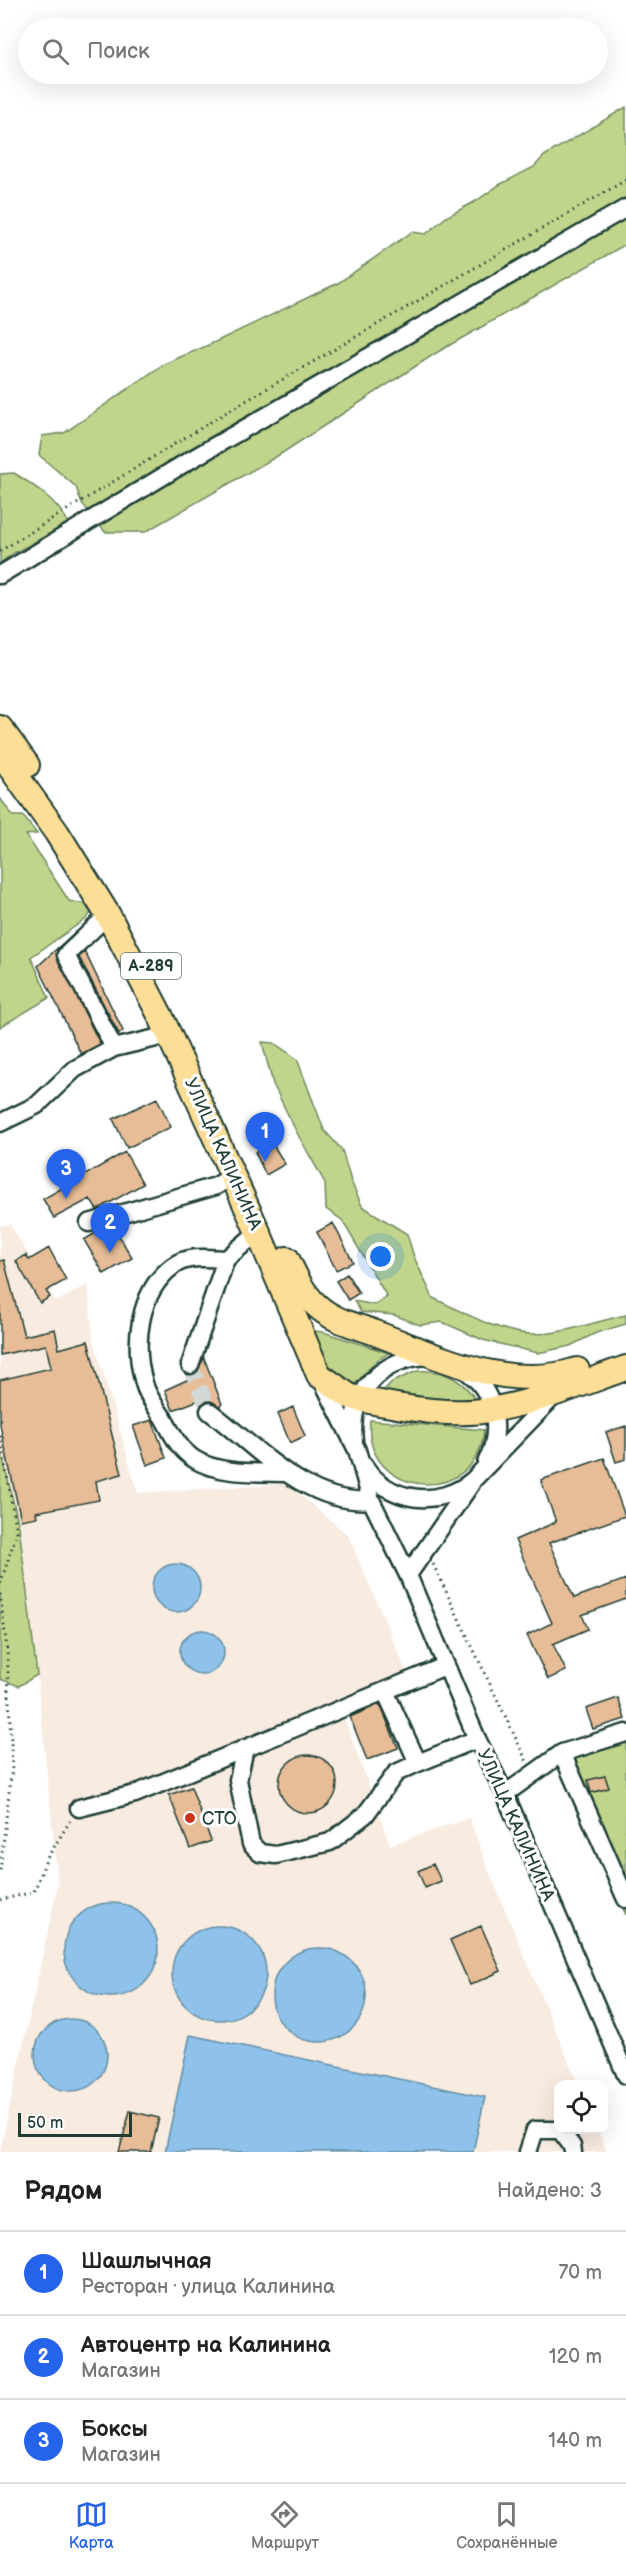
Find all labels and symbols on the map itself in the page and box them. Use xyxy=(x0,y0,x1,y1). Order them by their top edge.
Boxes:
road number: А-289 xyxy=(121,953,181,979)
street label: УЛИЦА КАЛИНИНА xyxy=(180,1075,266,1233)
pin: 1 xyxy=(246,1112,284,1162)
pin: 3 xyxy=(46,1150,86,1199)
pin: 2 xyxy=(90,1204,130,1253)
your location xyxy=(366,1242,395,1271)
street label: УЛИЦА КАЛИНИНА xyxy=(473,1746,559,1904)
place label: СТО xyxy=(202,1808,237,1829)
marker: СТО xyxy=(183,1811,197,1825)
scale bar xyxy=(18,2110,132,2138)

